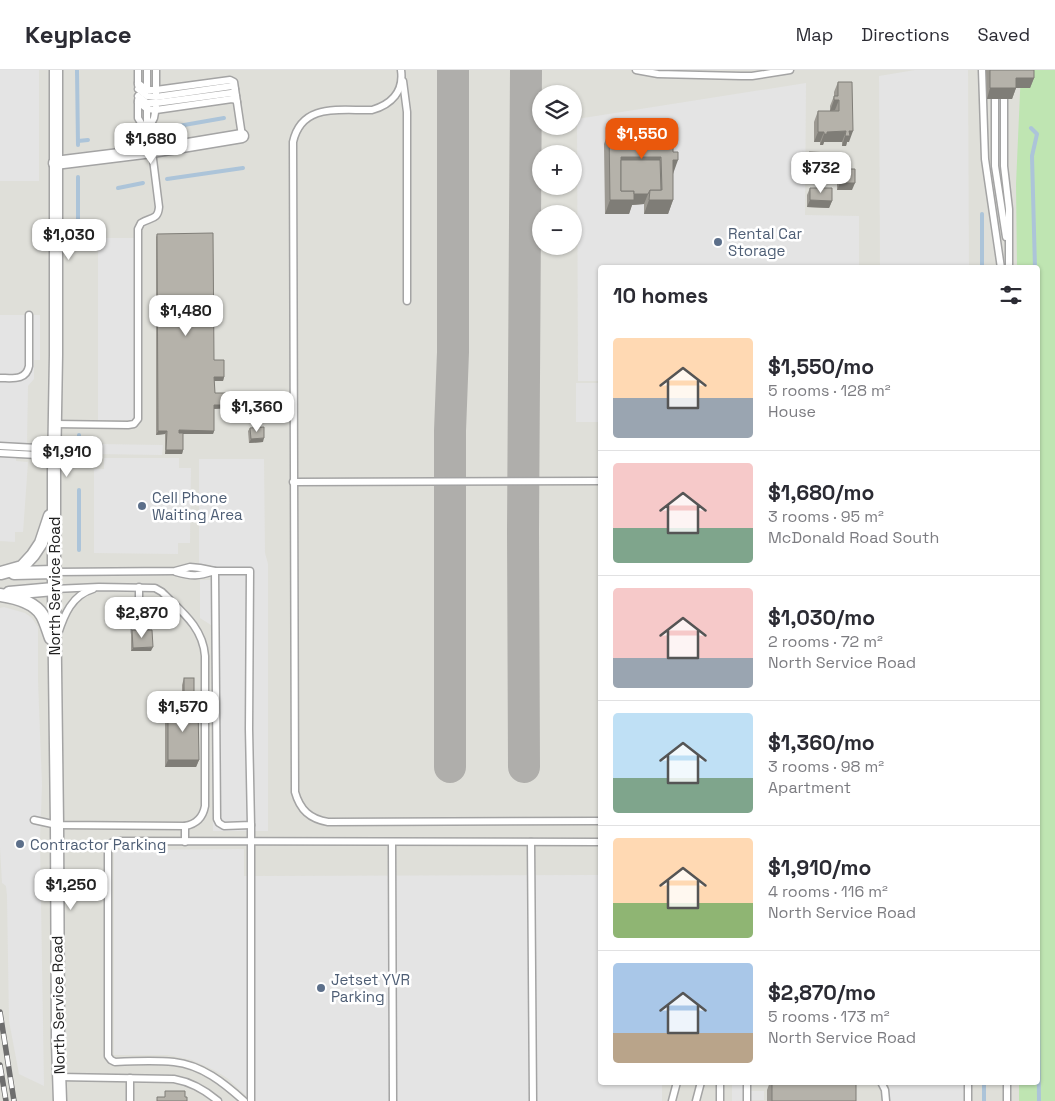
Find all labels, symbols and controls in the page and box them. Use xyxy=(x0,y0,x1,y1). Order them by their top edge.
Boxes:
text: Keyplace xyxy=(25,19,132,50)
text: Map xyxy=(796,23,833,46)
text: Directions xyxy=(861,23,950,46)
text: Saved xyxy=(978,23,1030,46)
map controls xyxy=(532,85,582,255)
button: layers xyxy=(532,85,582,135)
pin: $1,550 xyxy=(601,118,683,160)
pin: $1,680 xyxy=(110,122,192,165)
text: $1,550 xyxy=(616,123,668,144)
text: $1,680 xyxy=(125,128,177,149)
button: + xyxy=(532,145,582,195)
pin: $732 xyxy=(791,152,851,194)
text: $732 xyxy=(802,157,840,178)
button: − xyxy=(532,205,582,255)
pin: $1,030 xyxy=(28,218,110,261)
text: $1,030 xyxy=(43,224,95,245)
place label: Rental Car Storage xyxy=(728,224,803,260)
marker: Rental Car Storage xyxy=(712,236,724,248)
icon: filters xyxy=(997,281,1025,309)
text: 10 homes xyxy=(613,282,708,309)
pin: $1,480 xyxy=(145,294,227,337)
text: $1,480 xyxy=(160,300,212,321)
text: $1,550/mo xyxy=(768,353,874,380)
icon: home xyxy=(653,358,713,418)
text: 5 rooms · 128 m² xyxy=(768,380,891,401)
pin: $1,360 xyxy=(216,390,298,433)
text: $1,360 xyxy=(231,396,283,417)
text: House xyxy=(768,401,816,422)
pin: $1,910 xyxy=(26,436,108,478)
text: $1,910 xyxy=(42,441,92,462)
text: $1,680/mo xyxy=(768,479,874,506)
icon: home xyxy=(653,483,713,543)
place label: Cell Phone Waiting Area xyxy=(152,488,243,524)
marker: Cell Phone Waiting Area xyxy=(136,500,148,512)
text: 3 rooms · 95 m² xyxy=(768,506,884,527)
street label: North Service Road xyxy=(45,517,64,655)
text: McDonald Road South xyxy=(768,527,939,548)
pin: $2,870 xyxy=(101,596,183,639)
text: $2,870 xyxy=(116,602,168,623)
text: $1,030/mo xyxy=(768,604,875,631)
icon: home xyxy=(653,608,713,668)
text: 2 rooms · 72 m² xyxy=(768,631,883,652)
text: North Service Road xyxy=(768,652,916,673)
pin: $1,570 xyxy=(142,690,224,733)
text: $1,570 xyxy=(158,696,208,717)
text: $1,360/mo xyxy=(768,729,875,756)
icon: home xyxy=(653,733,713,793)
text: 3 rooms · 98 m² xyxy=(768,756,884,777)
text: Apartment xyxy=(768,777,851,798)
place label: Contractor Parking xyxy=(30,835,166,854)
marker: Contractor Parking xyxy=(14,838,26,850)
text: $1,910/mo xyxy=(768,854,871,881)
icon: home xyxy=(653,858,713,918)
pin: $1,250 xyxy=(30,868,112,911)
text: $1,250 xyxy=(45,874,97,895)
text: 4 rooms · 116 m² xyxy=(768,881,888,902)
text: North Service Road xyxy=(768,902,916,923)
street label: North Service Road xyxy=(47,935,69,1075)
place label: Jetset YVR Parking xyxy=(331,970,410,1006)
text: $2,870/mo xyxy=(768,979,876,1006)
marker: Jetset YVR Parking xyxy=(315,982,327,994)
icon: home xyxy=(653,983,713,1043)
text: 5 rooms · 173 m² xyxy=(768,1006,890,1027)
text: North Service Road xyxy=(768,1027,916,1048)

